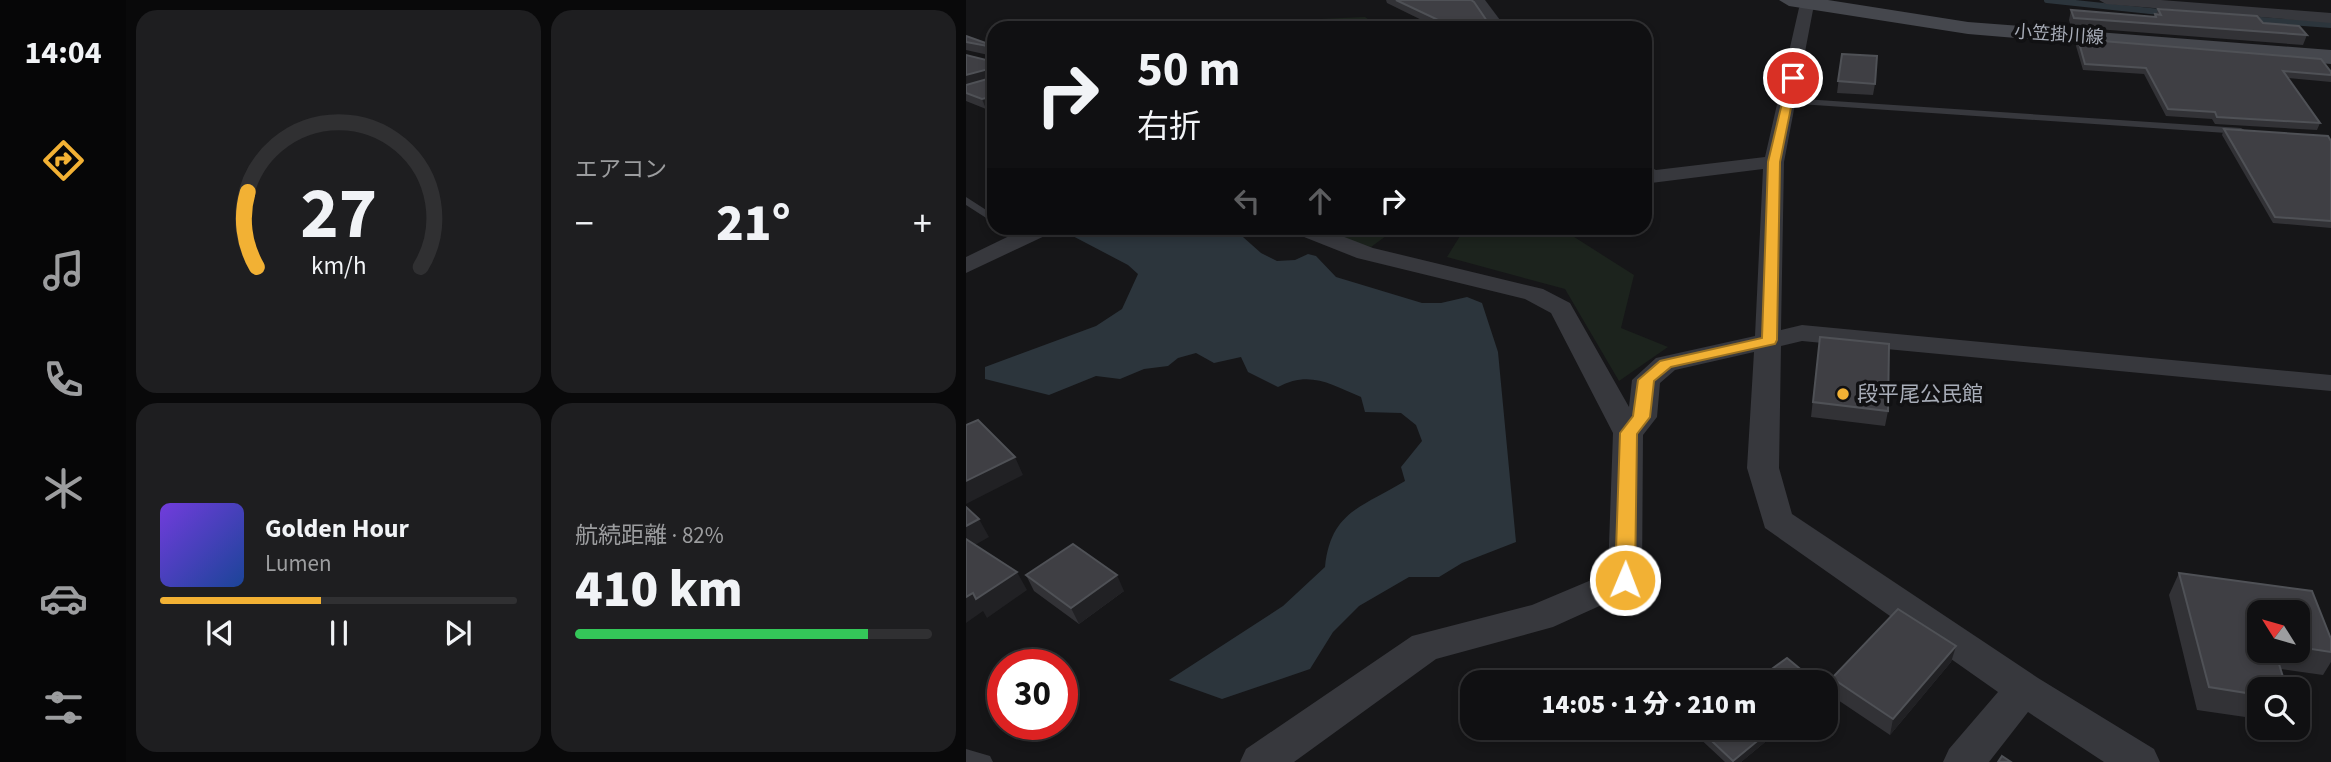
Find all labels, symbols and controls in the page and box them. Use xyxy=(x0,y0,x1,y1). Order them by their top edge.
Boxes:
street label: 小笠掛川線 xyxy=(2013,19,2105,51)
text: 14:04 xyxy=(24,30,102,76)
text: 50 m xyxy=(1137,35,1241,105)
pin xyxy=(1763,48,1823,108)
icon: right xyxy=(1022,49,1113,140)
icon: arrive xyxy=(1774,59,1812,97)
text: 右折 xyxy=(1137,104,1201,150)
icon: directions xyxy=(39,136,88,185)
text: エアコン xyxy=(575,153,667,186)
text: 27 xyxy=(300,163,377,267)
icon: left xyxy=(1228,182,1266,220)
icon: ahead xyxy=(1301,182,1339,220)
icon: right xyxy=(1374,182,1412,220)
text: 21° xyxy=(716,187,791,261)
text: − xyxy=(575,197,594,251)
text: + xyxy=(913,197,932,251)
icon: music xyxy=(39,246,88,295)
text: km/h xyxy=(311,248,366,284)
icon: phone xyxy=(39,355,88,404)
place label: 段平尾公民館 xyxy=(1857,379,1983,409)
marker: 段平尾公民館 xyxy=(1835,386,1851,402)
icon: climate xyxy=(39,464,88,513)
text: Golden Hour xyxy=(265,510,409,547)
text: 航続距離 · 82% xyxy=(575,519,724,552)
position arrow xyxy=(1588,543,1662,617)
text: Lumen xyxy=(265,547,332,580)
text: 410 km xyxy=(575,553,743,627)
icon: car xyxy=(39,574,88,623)
north arrow xyxy=(2247,600,2310,663)
map controls xyxy=(2247,600,2310,740)
icon: previous xyxy=(201,614,239,652)
icon: pause xyxy=(320,614,358,652)
icon: next xyxy=(439,614,477,652)
speed limit sign: 30 xyxy=(987,649,1078,740)
button: search xyxy=(2247,677,2310,740)
icon: filters xyxy=(39,683,88,732)
text: 14:05 · 1 分 · 210 m xyxy=(1542,686,1756,723)

